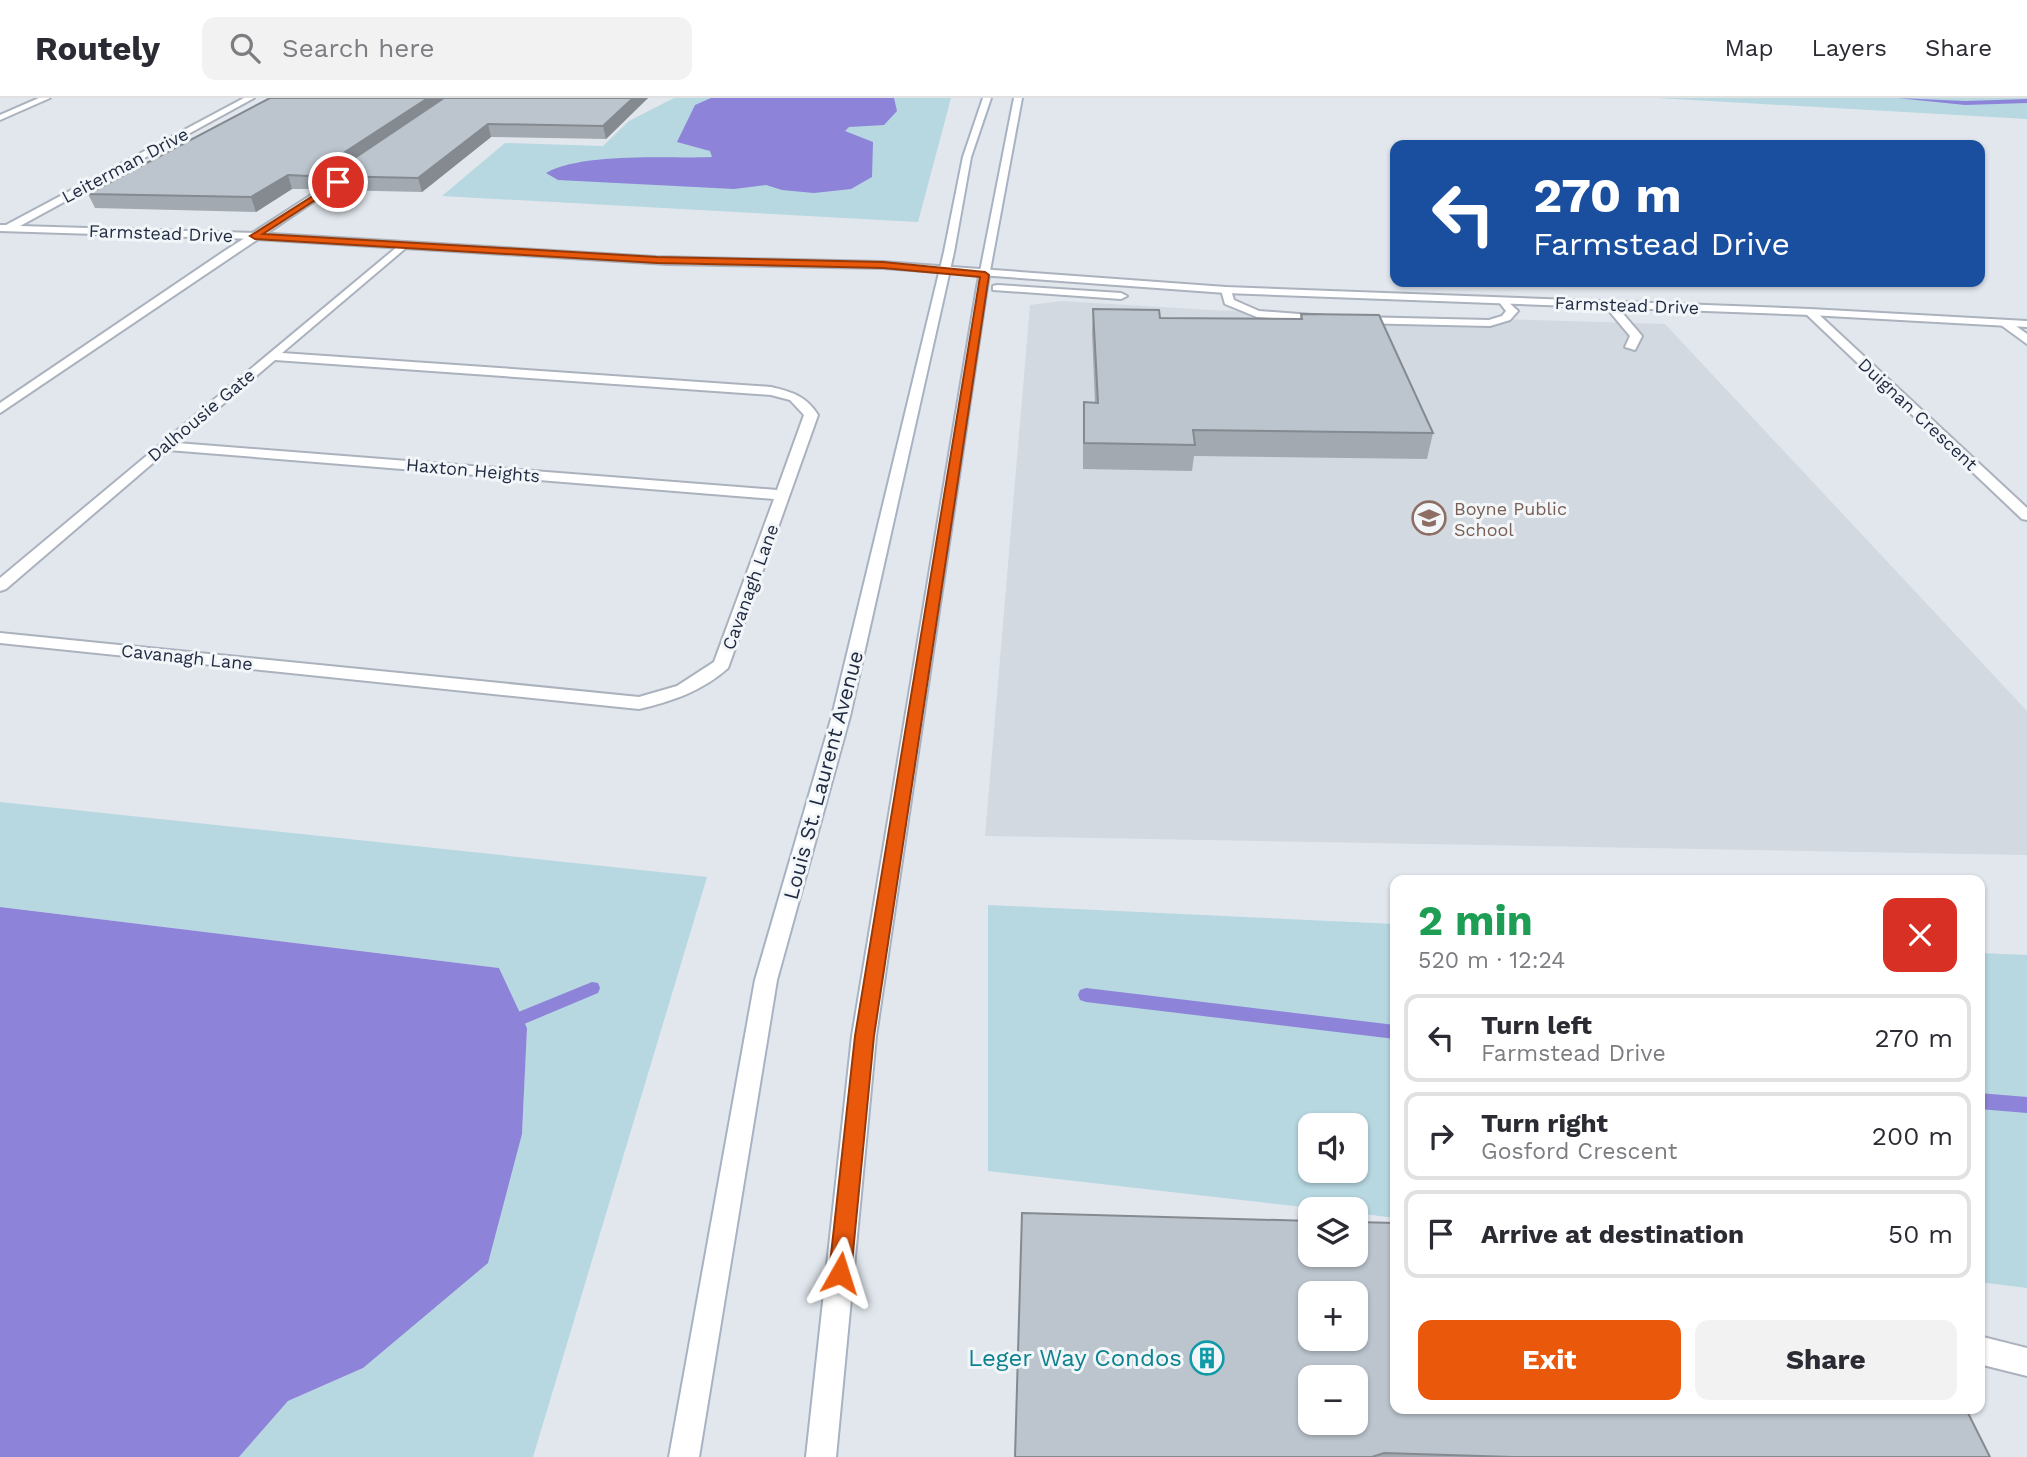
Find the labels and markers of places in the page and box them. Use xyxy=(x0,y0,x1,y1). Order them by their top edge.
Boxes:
pin xyxy=(308,152,368,212)
place label: Boyne Public School xyxy=(1454,498,1567,540)
school or university icon: Boyne Public School xyxy=(1410,499,1448,537)
building icon: Leger Way Condos xyxy=(1188,1339,1226,1377)
place label: Leger Way Condos xyxy=(968,1344,1182,1372)

